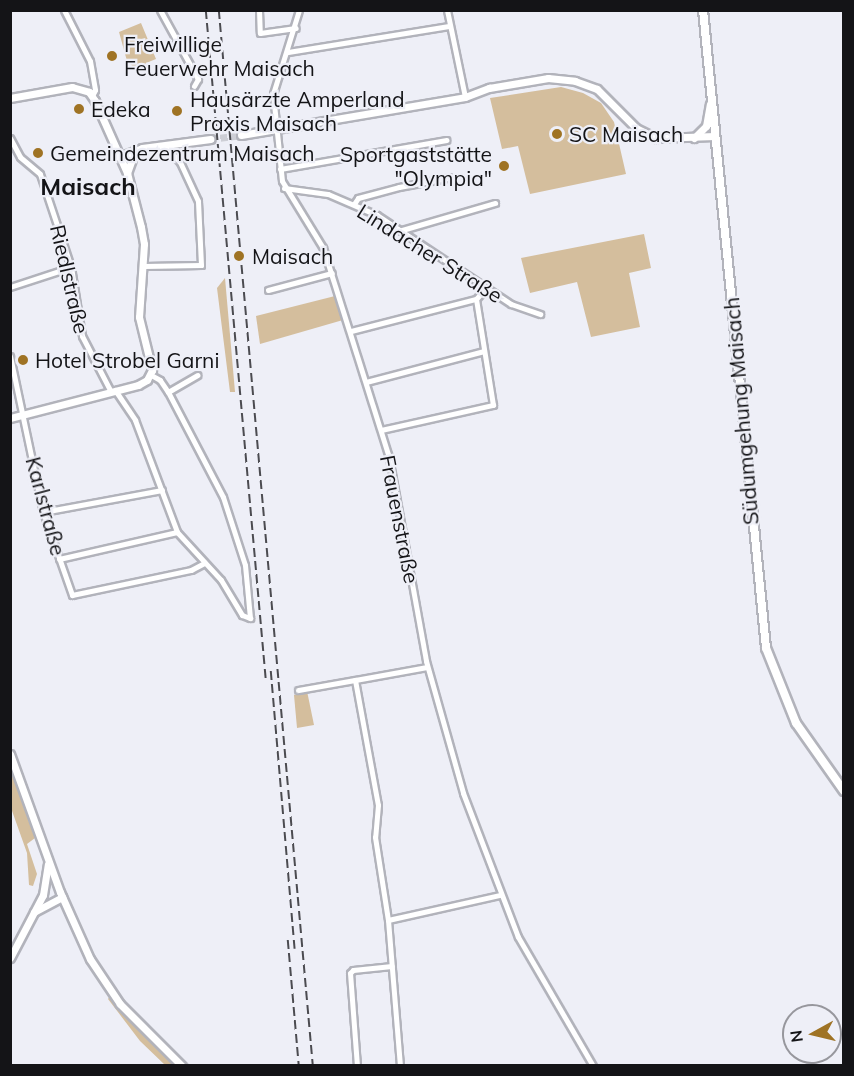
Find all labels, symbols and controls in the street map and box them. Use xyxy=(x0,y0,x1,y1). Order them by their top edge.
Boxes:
place label: Freiwillige Feuerwehr Maisach xyxy=(124,31,315,81)
marker: Freiwillige Feuerwehr Maisach xyxy=(105,49,119,63)
place label: Hausärzte Amperland Praxis Maisach xyxy=(190,86,405,136)
place label: Edeka xyxy=(91,96,151,122)
marker: Edeka xyxy=(72,102,86,116)
marker: Hausärzte Amperland Praxis Maisach xyxy=(168,102,186,120)
place label: SC Maisach xyxy=(569,121,683,147)
marker: SC Maisach xyxy=(550,127,564,141)
place label: Gemeindezentrum Maisach xyxy=(50,140,315,166)
place label: Sportgaststätte "Olympia" xyxy=(340,141,492,191)
marker: Gemeindezentrum Maisach xyxy=(31,146,45,160)
marker: Sportgaststätte "Olympia" xyxy=(497,159,511,173)
district label: Maisach xyxy=(40,173,136,201)
street label: Lindacher Straße xyxy=(353,198,507,308)
street label: Riedlstraße xyxy=(45,222,95,336)
place label: Maisach xyxy=(252,243,333,269)
marker: Maisach xyxy=(230,247,248,265)
street label: Südumgehung Maisach xyxy=(718,296,764,526)
place label: Hotel Strobel Garni xyxy=(35,347,219,373)
marker: Hotel Strobel Garni xyxy=(16,353,30,367)
street label: Frauenstraße xyxy=(375,453,425,585)
street label: Karlstraße xyxy=(21,454,71,558)
north arrow xyxy=(782,1004,842,1064)
text: N xyxy=(785,1029,807,1044)

